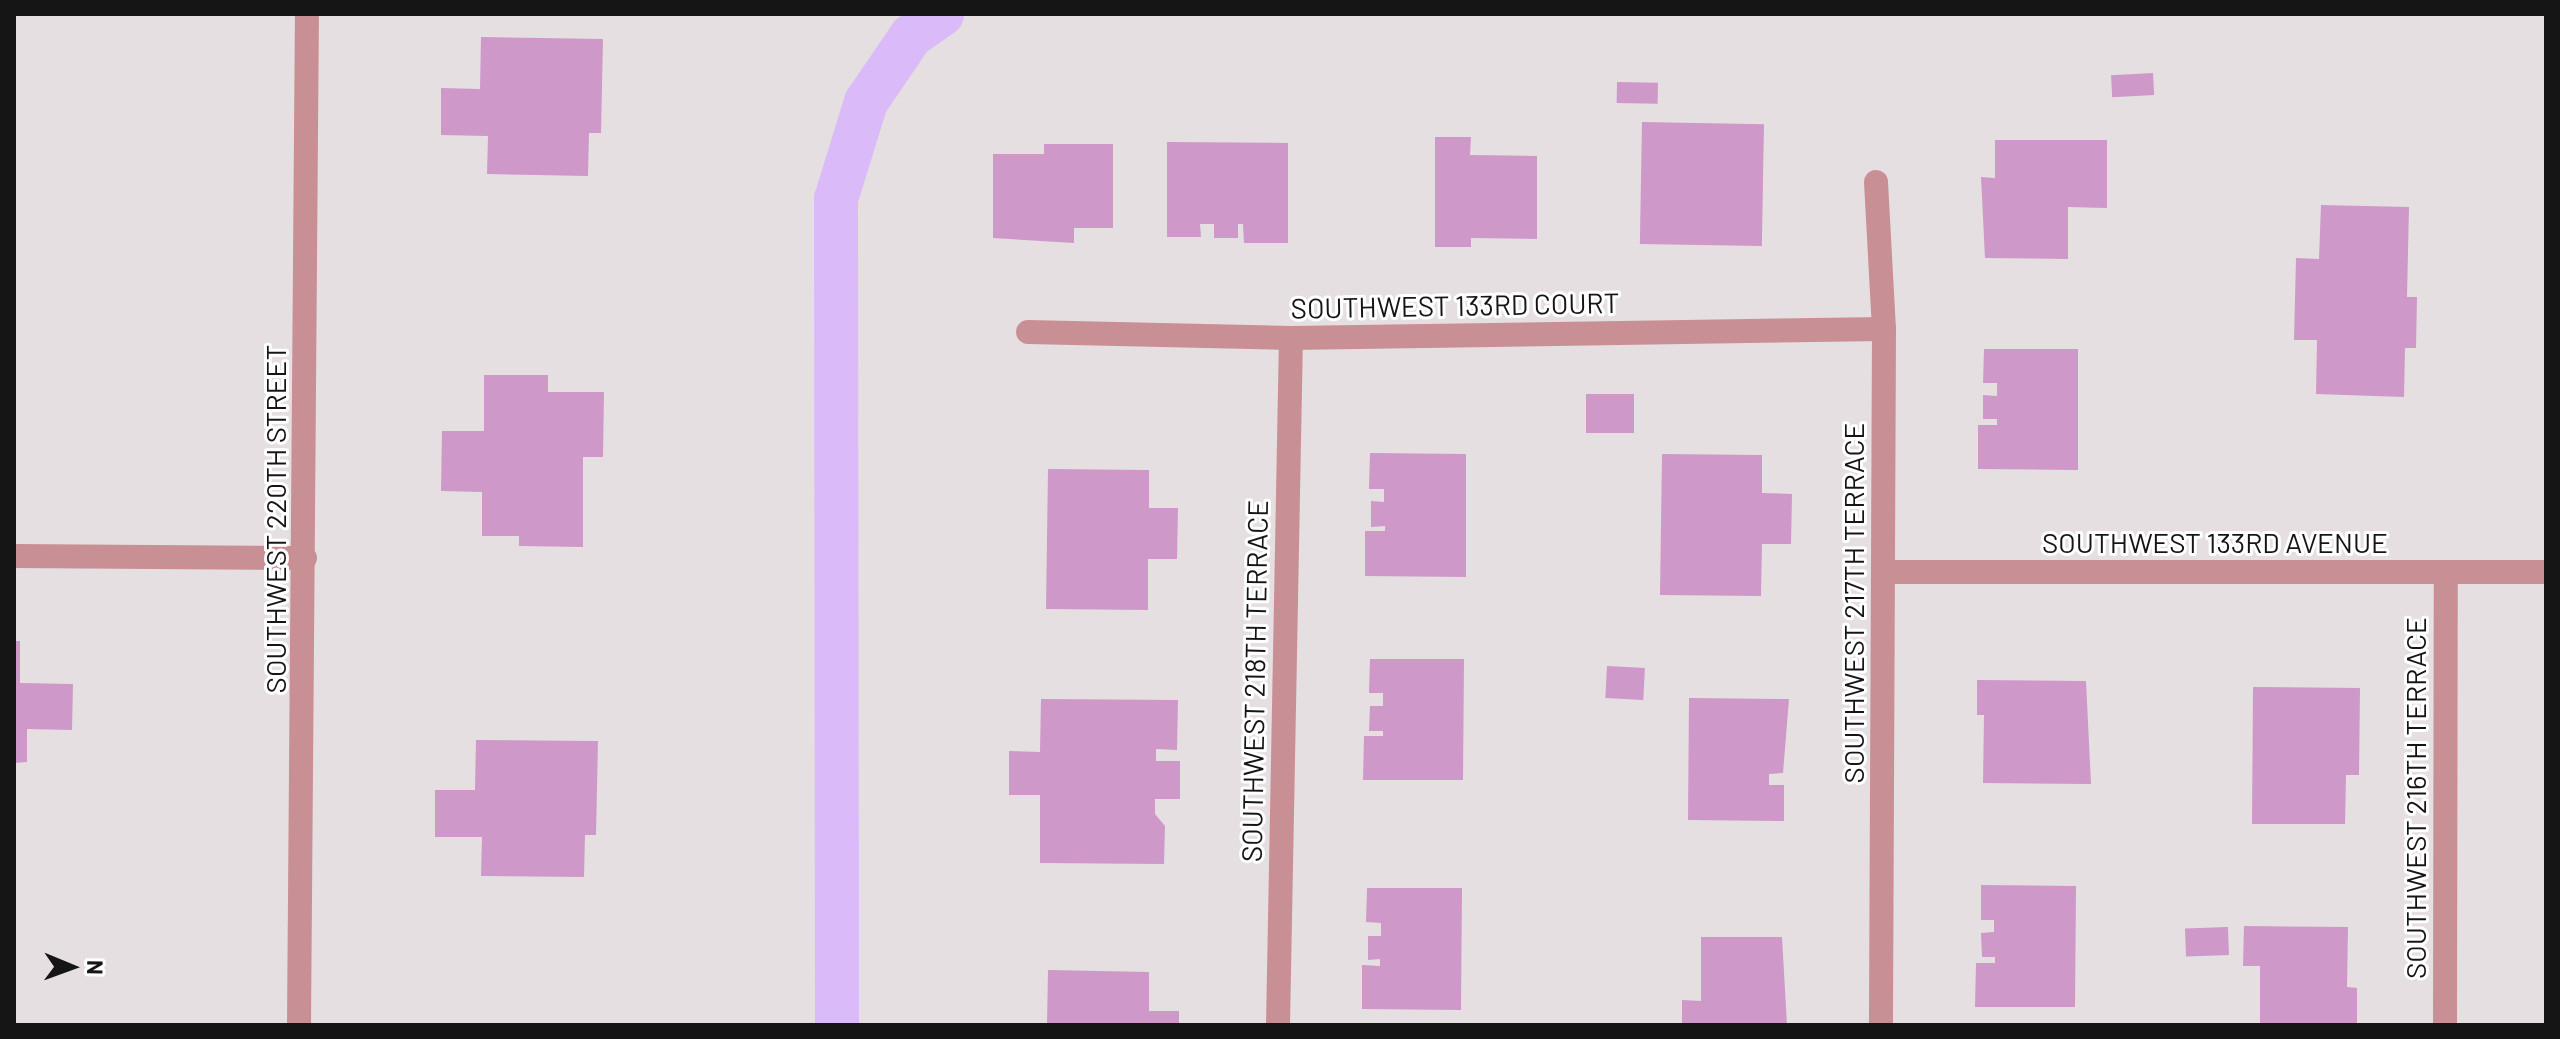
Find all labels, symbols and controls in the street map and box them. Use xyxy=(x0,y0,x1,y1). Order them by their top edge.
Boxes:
street label: SOUTHWEST 133RD COURT xyxy=(1290,285,1620,325)
street label: SOUTHWEST 220TH STREET xyxy=(258,345,292,693)
street label: SOUTHWEST 217TH TERRACE xyxy=(1836,423,1870,783)
street label: SOUTHWEST 218TH TERRACE xyxy=(1234,500,1274,862)
street label: SOUTHWEST 133RD AVENUE xyxy=(2042,525,2388,559)
street label: SOUTHWEST 216TH TERRACE xyxy=(2398,617,2432,979)
north arrow xyxy=(32,927,112,1007)
text: N xyxy=(83,960,109,975)

